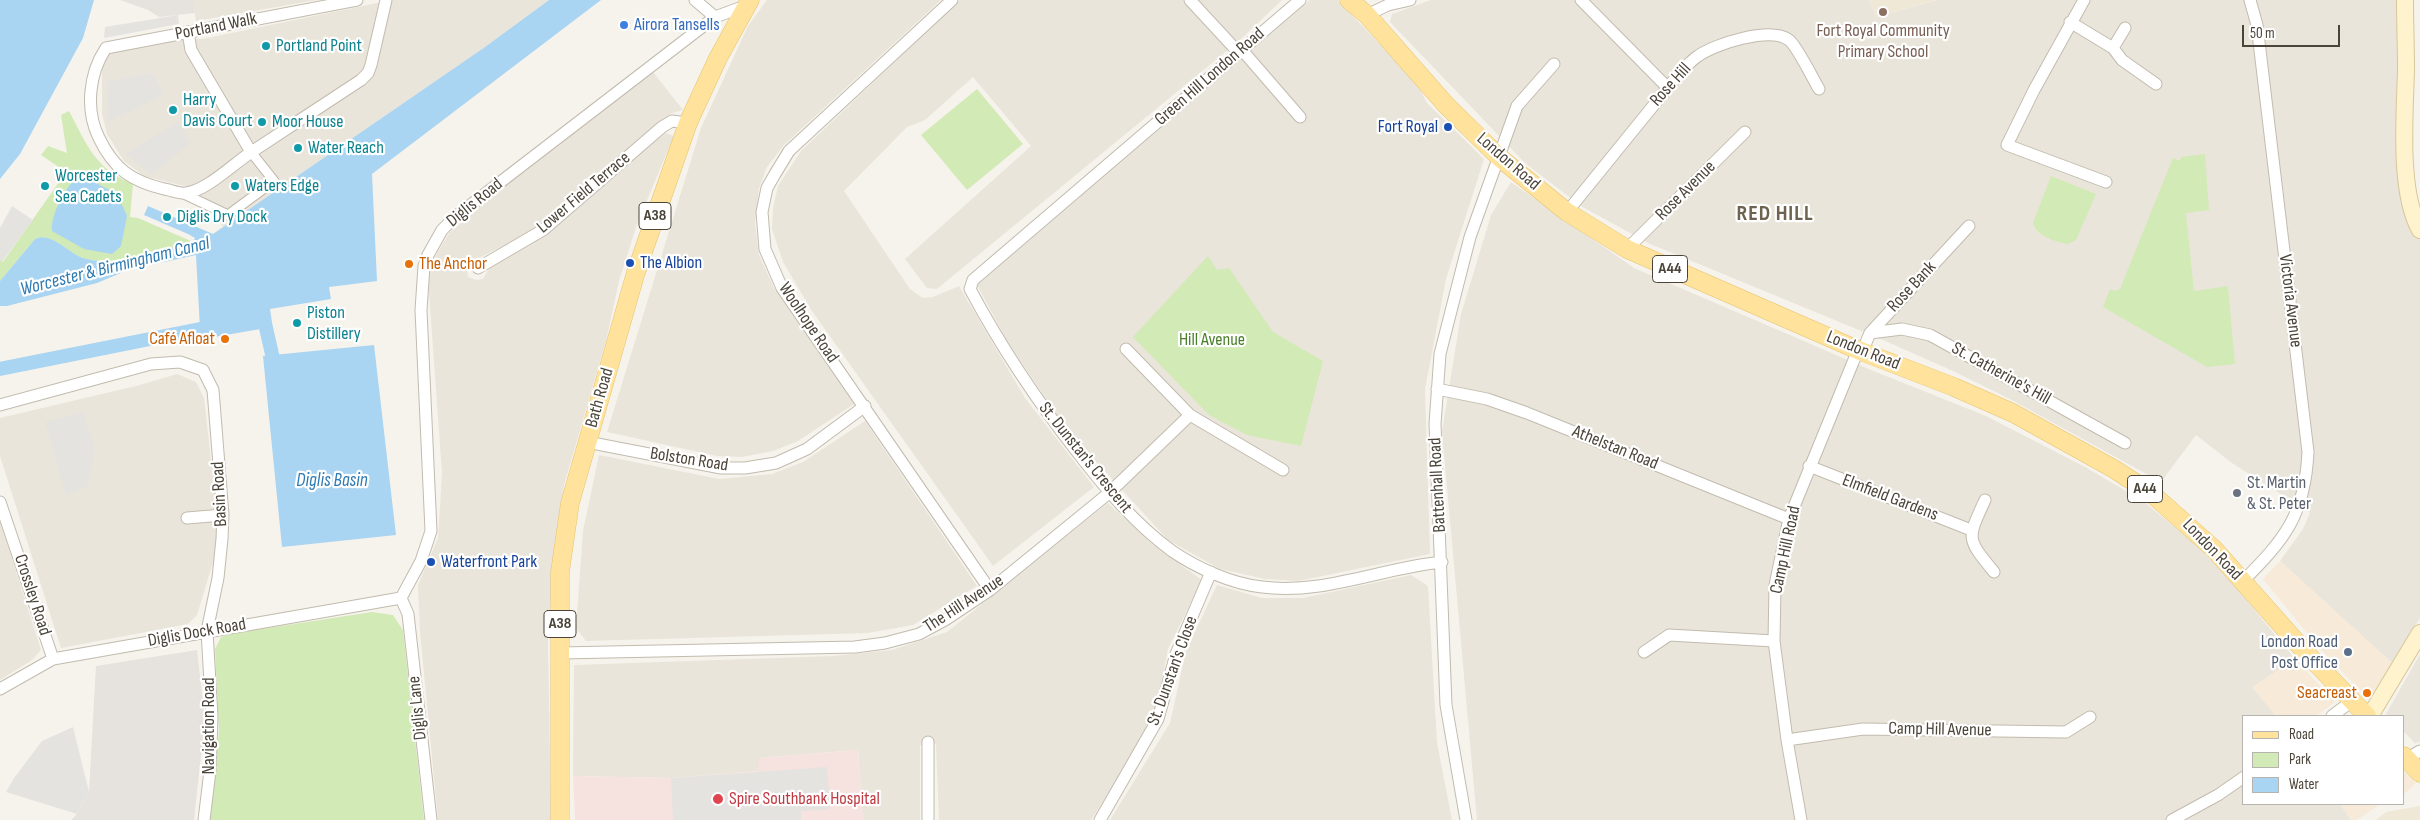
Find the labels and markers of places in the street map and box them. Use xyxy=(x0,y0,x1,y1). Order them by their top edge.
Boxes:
marker: Fort Royal Community Primary School xyxy=(1877,6,1889,18)
place label: Airora Tansells xyxy=(634,14,720,36)
marker: Airora Tansells xyxy=(618,19,630,31)
place label: Fort Royal Community Primary School xyxy=(1816,20,1950,62)
place label: Portland Point xyxy=(276,35,362,57)
marker: Portland Point xyxy=(260,40,272,52)
place label: Harry Davis Court xyxy=(183,89,253,132)
marker: Harry Davis Court xyxy=(167,104,179,116)
place label: Moor House xyxy=(272,111,343,133)
marker: Moor House xyxy=(256,116,268,128)
place label: Fort Royal xyxy=(1378,116,1438,138)
marker: Fort Royal xyxy=(1442,121,1454,133)
place label: Water Reach xyxy=(308,137,384,159)
marker: Water Reach xyxy=(292,142,304,154)
place label: Worcester Sea Cadets xyxy=(55,165,122,208)
place label: Waters Edge xyxy=(245,175,319,197)
marker: Worcester Sea Cadets xyxy=(39,180,51,192)
marker: Waters Edge xyxy=(229,180,241,192)
place label: Diglis Dry Dock xyxy=(177,206,267,228)
marker: Diglis Dry Dock xyxy=(161,211,173,223)
place label: The Albion xyxy=(640,252,702,274)
place label: The Anchor xyxy=(419,253,487,275)
marker: The Albion xyxy=(624,257,636,269)
marker: The Anchor xyxy=(403,258,415,270)
place label: Piston Distillery xyxy=(307,302,361,344)
marker: Piston Distillery xyxy=(291,317,303,329)
place label: Café Afloat xyxy=(149,328,215,350)
marker: Café Afloat xyxy=(219,333,231,345)
place label: St. Martin & St. Peter xyxy=(2247,472,2311,514)
marker: St. Martin & St. Peter xyxy=(2231,487,2243,499)
place label: Waterfront Park xyxy=(441,551,537,573)
marker: Waterfront Park xyxy=(425,556,437,568)
place label: London Road Post Office xyxy=(2261,631,2338,674)
marker: London Road Post Office xyxy=(2342,646,2354,658)
place label: Seacreast xyxy=(2297,682,2357,704)
marker: Seacreast xyxy=(2361,687,2373,699)
place label: Spire Southbank Hospital xyxy=(729,788,880,810)
marker: Spire Southbank Hospital xyxy=(711,792,725,806)

